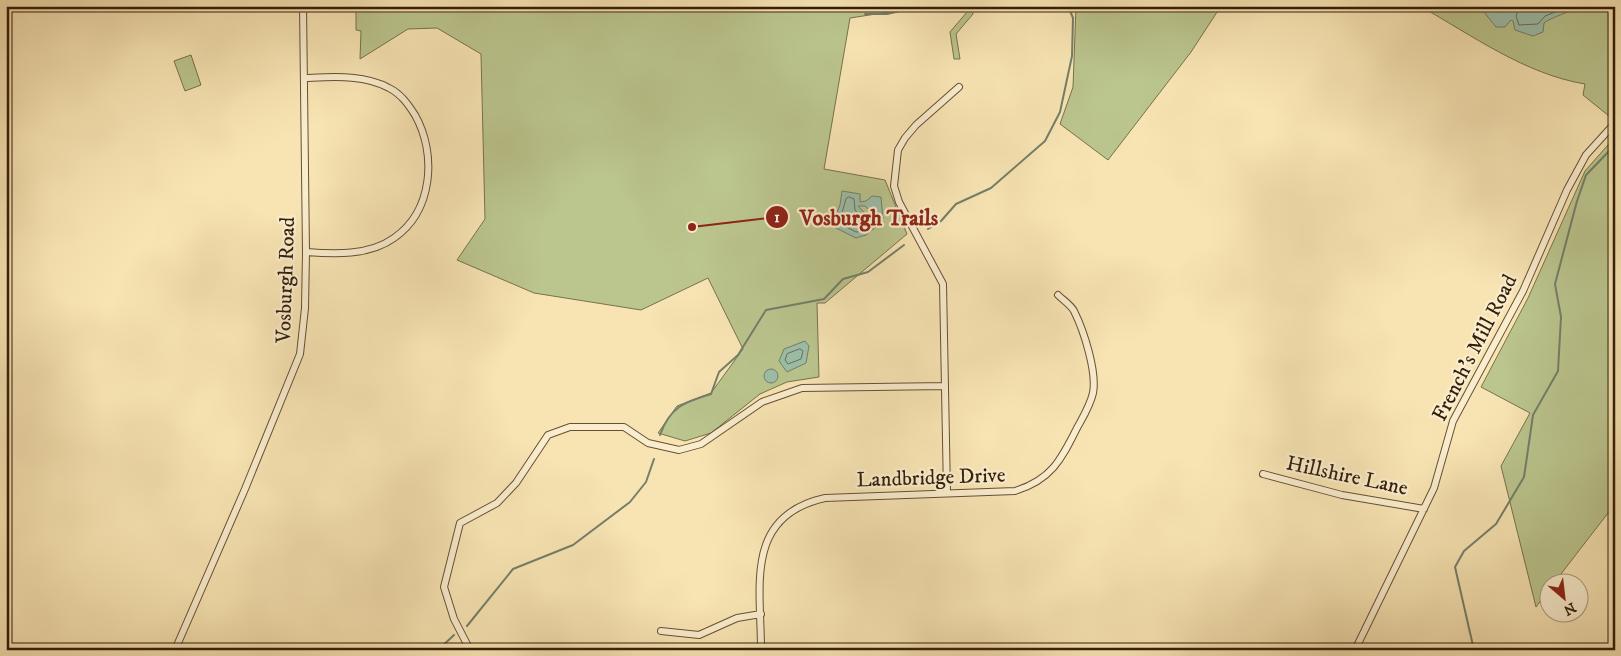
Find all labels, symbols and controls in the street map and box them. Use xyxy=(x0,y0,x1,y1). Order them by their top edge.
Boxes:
callout: Vosburgh Trails xyxy=(765,199,948,236)
text: Vosburgh Trails xyxy=(799,205,939,232)
text: 1 xyxy=(774,208,780,227)
street label: Vosburgh Road xyxy=(271,216,301,345)
street label: French's Mill Road xyxy=(1427,270,1523,426)
street label: Hillshire Lane xyxy=(1284,450,1411,502)
street label: Landbridge Drive xyxy=(856,462,1006,494)
north arrow xyxy=(1538,574,1588,624)
text: N xyxy=(1560,598,1579,619)

